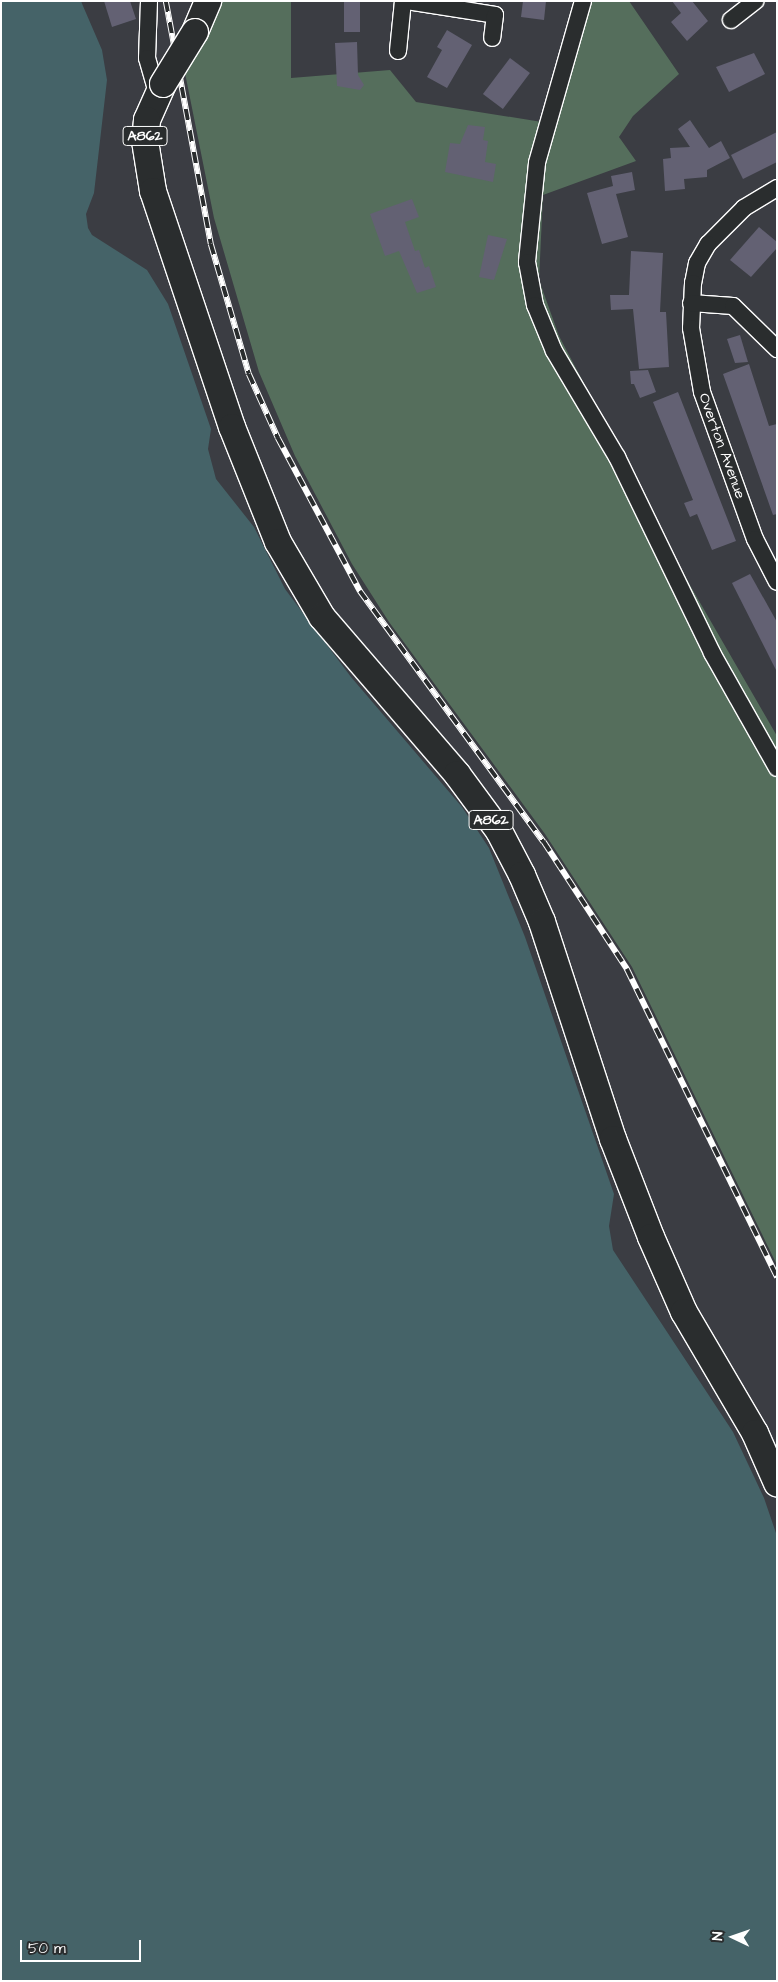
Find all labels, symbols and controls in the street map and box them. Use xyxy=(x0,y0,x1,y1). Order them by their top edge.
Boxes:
road number: A862 xyxy=(122,124,168,148)
street label: Overton Avenue xyxy=(695,391,749,501)
road number: A862 xyxy=(468,808,514,832)
north arrow xyxy=(708,1912,758,1962)
scale bar xyxy=(22,1930,144,1962)
text: N xyxy=(708,1931,728,1941)
text: 50 m xyxy=(28,1938,66,1959)

